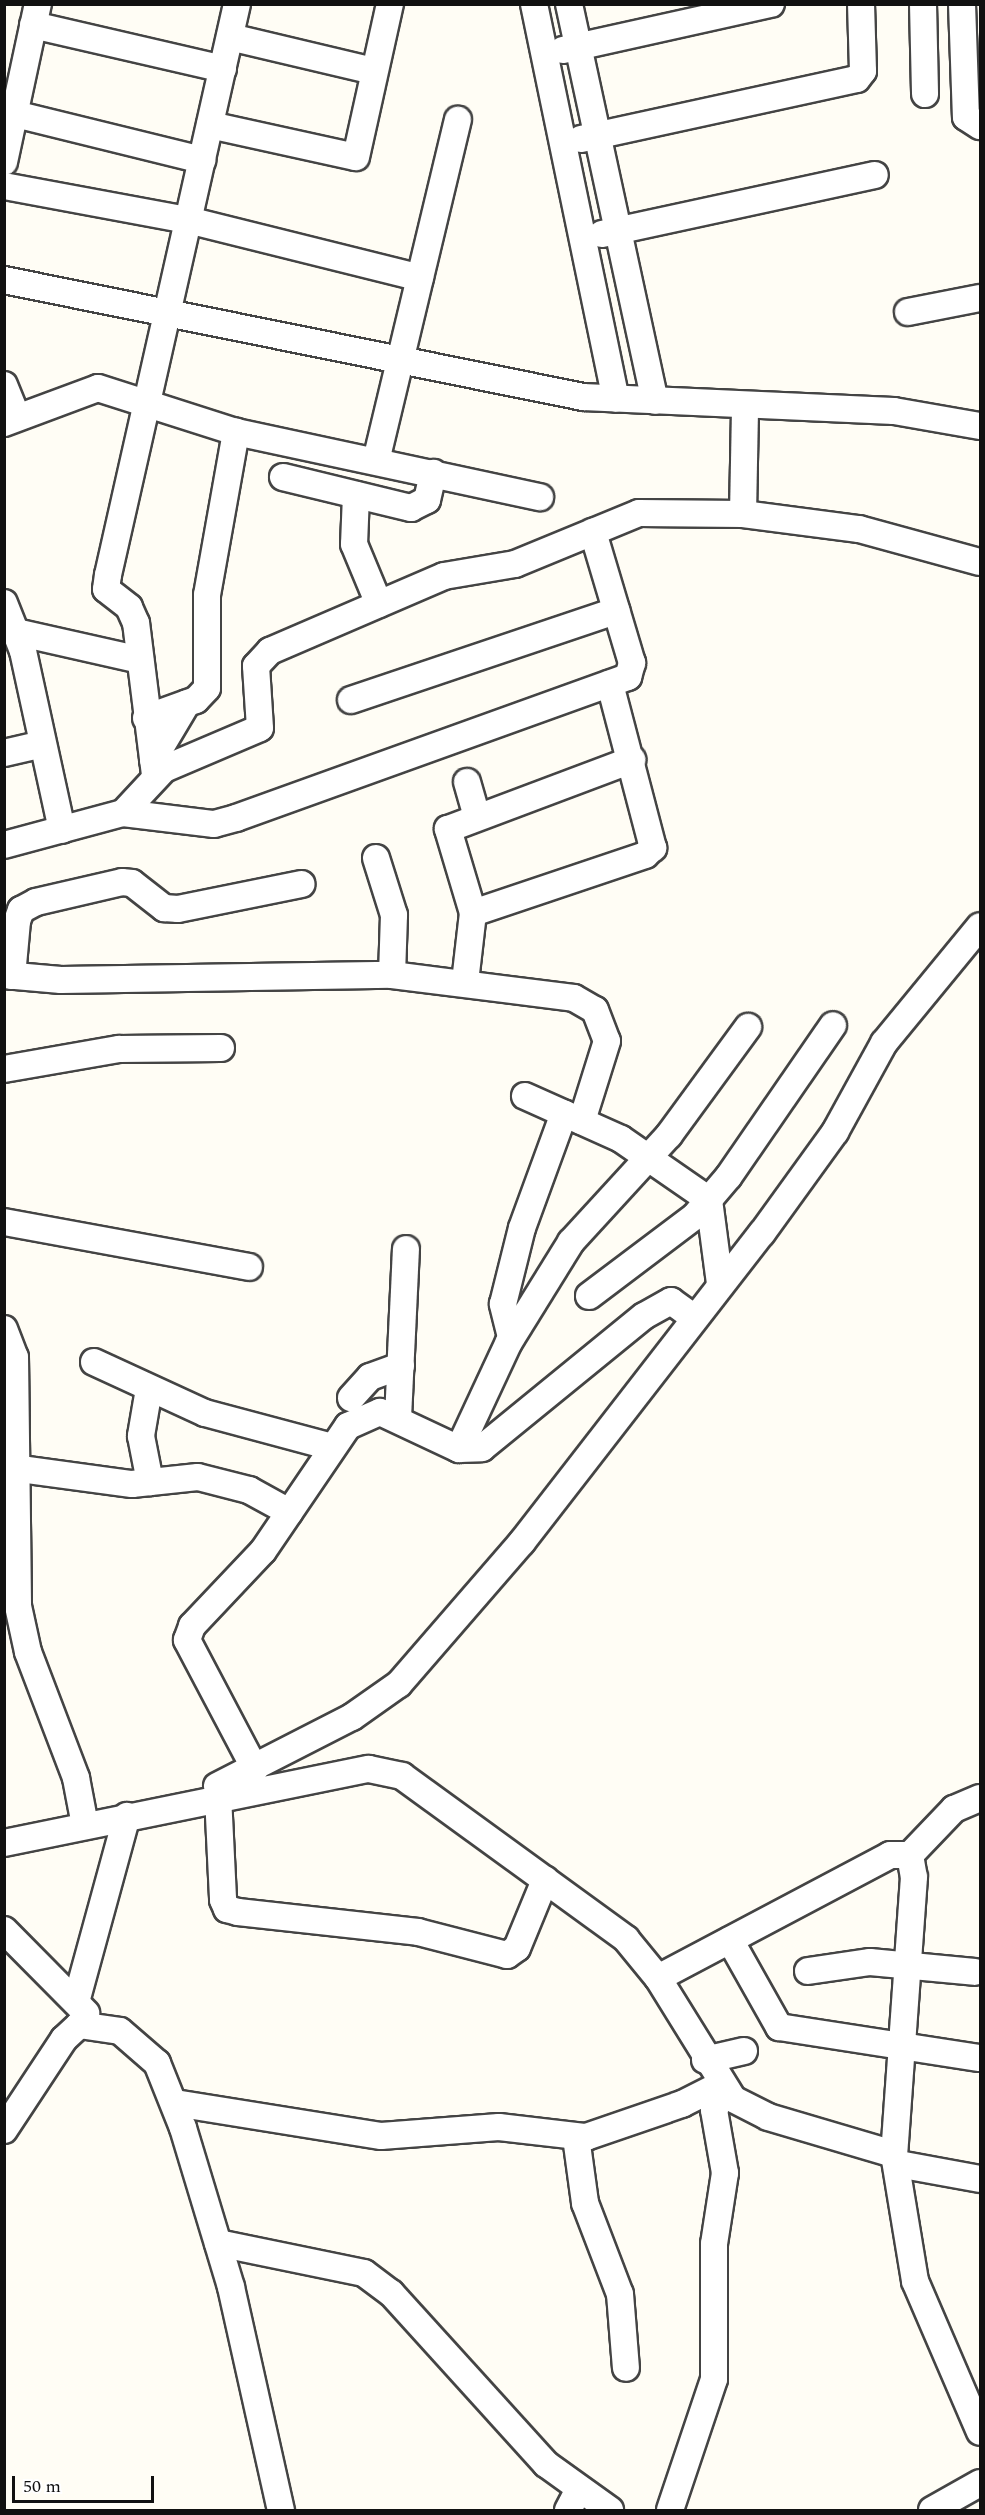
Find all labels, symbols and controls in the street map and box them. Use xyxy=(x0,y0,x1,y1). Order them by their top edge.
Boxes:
scale bar xyxy=(15,2464,158,2502)
text: 50 m xyxy=(23,2473,61,2500)

